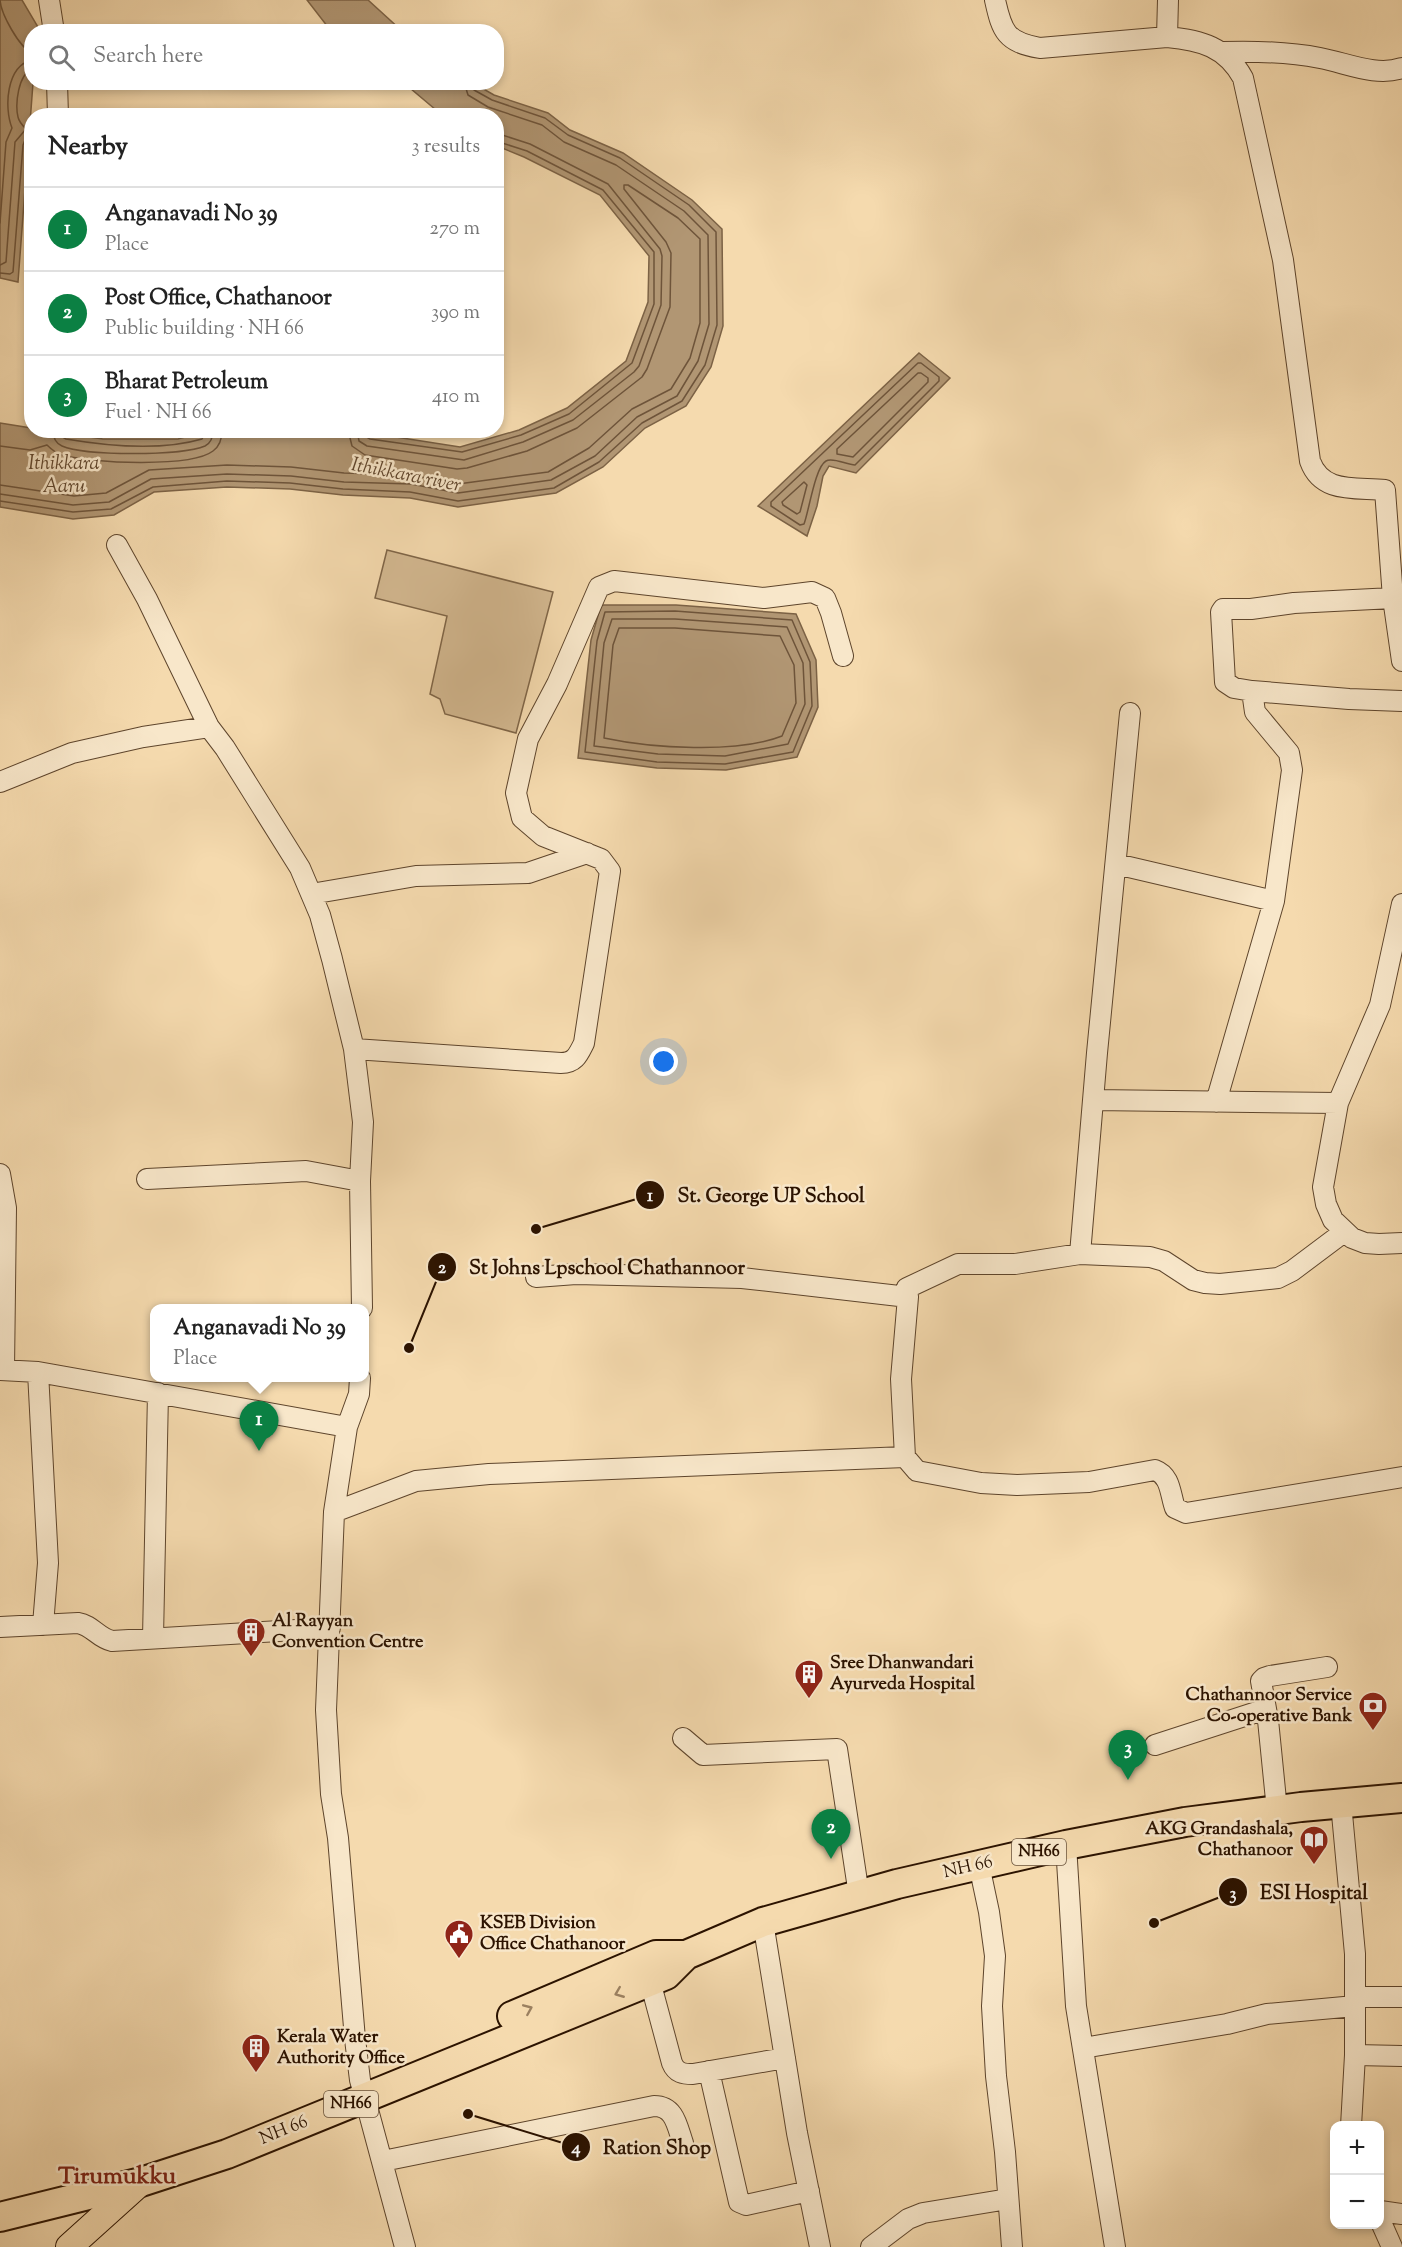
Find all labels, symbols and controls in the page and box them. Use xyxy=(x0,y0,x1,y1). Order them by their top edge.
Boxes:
search box xyxy=(24,24,504,90)
icon: search xyxy=(45,41,78,74)
text: Search here xyxy=(93,41,203,73)
text: Nearby xyxy=(48,129,128,166)
text: 3 results xyxy=(411,133,480,162)
text: Anganavadi No 39 xyxy=(105,199,277,231)
text: 1 xyxy=(64,215,71,244)
text: 270 m xyxy=(430,215,480,244)
text: Place xyxy=(105,231,149,260)
text: Post Office, Chathanoor xyxy=(105,283,332,315)
text: 2 xyxy=(63,299,72,328)
text: 390 m xyxy=(431,299,480,328)
text: Public building · NH 66 xyxy=(105,315,304,344)
text: Bharat Petroleum xyxy=(105,367,268,399)
text: 3 xyxy=(63,383,72,412)
text: 410 m xyxy=(432,383,480,412)
text: Fuel · NH 66 xyxy=(105,399,212,428)
water label: Ithikkara Aaru xyxy=(28,450,100,502)
water label: Ithikkara river xyxy=(349,451,463,501)
your location xyxy=(649,1047,678,1076)
callout: St. George UP School xyxy=(635,1176,876,1214)
text: St. George UP School xyxy=(677,1183,865,1212)
text: 1 xyxy=(647,1184,654,1210)
callout: St Johns Lpschool Chathannoor xyxy=(427,1248,757,1286)
text: St Johns Lpschool Chathannoor xyxy=(469,1255,745,1284)
text: 2 xyxy=(438,1256,447,1282)
popup xyxy=(150,1304,369,1382)
text: Anganavadi No 39 xyxy=(173,1313,346,1345)
text: Place xyxy=(173,1345,217,1374)
pin: 1 xyxy=(240,1402,278,1451)
place label: Al Rayyan Convention Centre xyxy=(272,1609,424,1656)
building icon: Al Rayyan Convention Centre xyxy=(235,1616,267,1658)
place label: Sree Dhanwandari Ayurveda Hospital xyxy=(830,1651,976,1698)
building icon: Sree Dhanwandari Ayurveda Hospital xyxy=(793,1658,825,1700)
place label: Chathannoor Service Co-operative Bank xyxy=(1186,1683,1353,1730)
bank icon: Chathannoor Service Co-operative Bank xyxy=(1357,1690,1389,1732)
pin: 3 xyxy=(1108,1730,1148,1780)
pin: 2 xyxy=(812,1810,850,1859)
place label: AKG Grandashala, Chathanoor xyxy=(1145,1817,1293,1864)
library icon: AKG Grandashala, Chathanoor xyxy=(1298,1824,1330,1866)
road number: NH66 xyxy=(1012,1839,1066,1865)
street label: NH 66 xyxy=(941,1850,995,1886)
callout: ESI Hospital xyxy=(1218,1873,1380,1911)
text: ESI Hospital xyxy=(1260,1880,1368,1909)
text: 3 xyxy=(1229,1882,1237,1908)
place label: KSEB Division Office Chathanoor xyxy=(480,1911,626,1958)
public building icon: KSEB Division Office Chathanoor xyxy=(443,1918,475,1960)
one-way arrow xyxy=(614,1986,624,1999)
one-way arrow xyxy=(522,2004,533,2016)
place label: Kerala Water Authority Office xyxy=(277,2025,405,2072)
building icon: Kerala Water Authority Office xyxy=(240,2032,272,2074)
road number: NH66 xyxy=(324,2091,378,2117)
street label: NH 66 xyxy=(256,2109,312,2152)
map controls xyxy=(1330,2121,1384,2229)
button: + xyxy=(1330,2121,1384,2175)
callout: Ration Shop xyxy=(561,2128,723,2166)
text: Ration Shop xyxy=(603,2135,711,2164)
text: 4 xyxy=(570,2136,581,2162)
district label: Tirumukku xyxy=(58,2160,176,2194)
button: − xyxy=(1330,2175,1384,2229)

